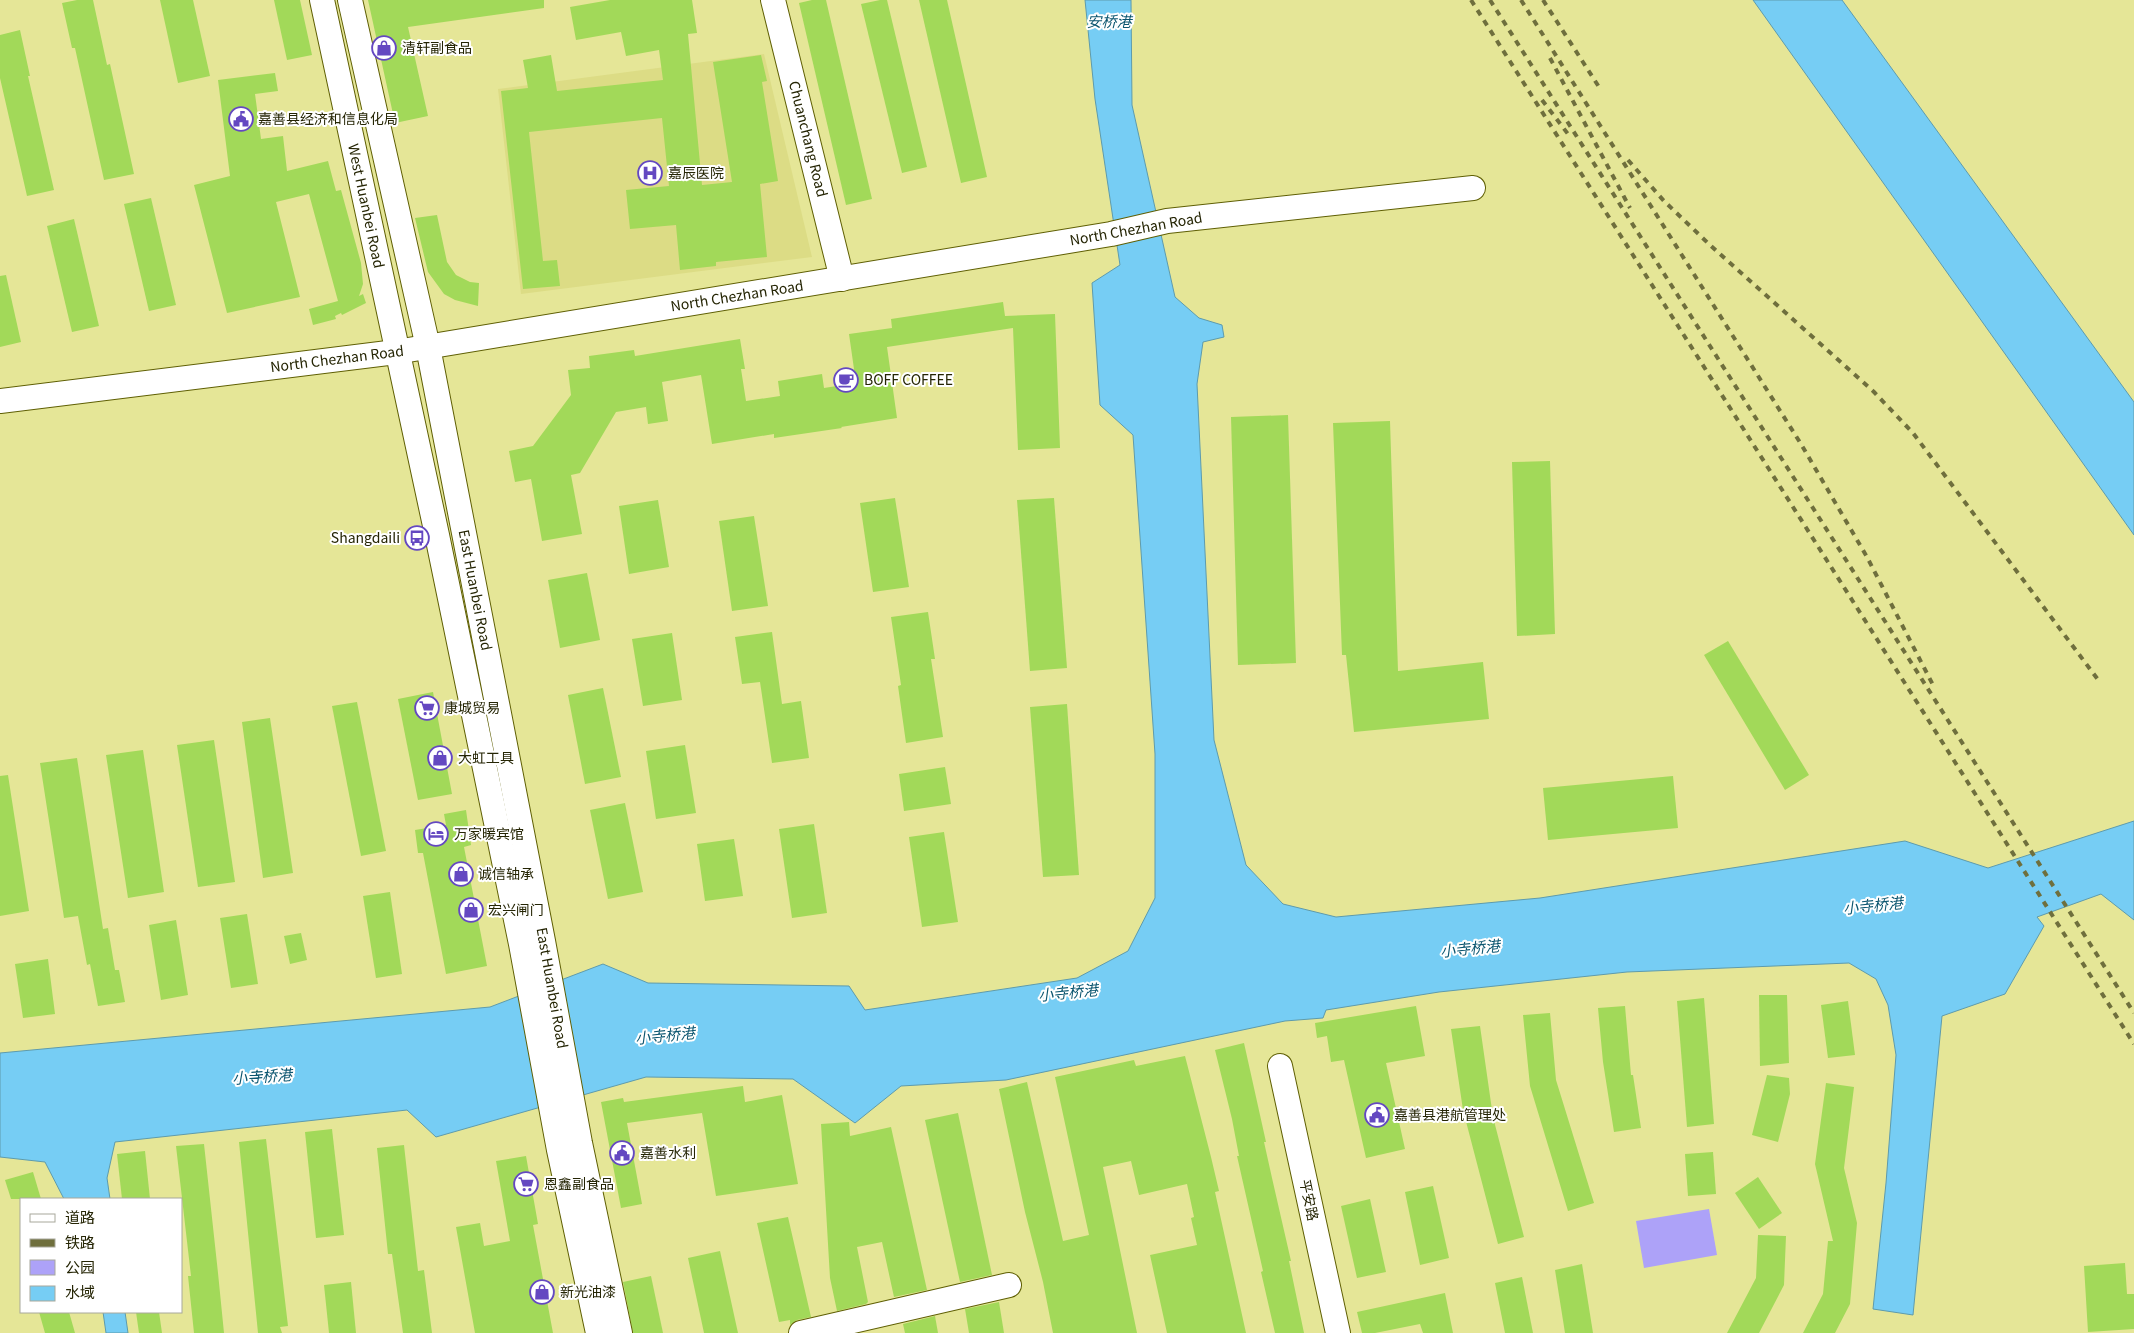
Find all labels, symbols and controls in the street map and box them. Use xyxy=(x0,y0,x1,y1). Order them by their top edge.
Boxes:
water label: 安桥港 xyxy=(1086,10,1133,31)
shop icon: 清轩副食品 xyxy=(371,35,397,61)
place label: 清轩副食品 xyxy=(402,37,472,57)
street label: Chuanchang Road xyxy=(785,79,833,199)
public building icon: 嘉善县经济和信息化局 xyxy=(228,106,254,132)
place label: 嘉善县经济和信息化局 xyxy=(258,108,398,128)
street label: West Huanbei Road xyxy=(344,142,390,270)
hospital icon: 嘉辰医院 xyxy=(637,160,663,186)
place label: 嘉辰医院 xyxy=(668,162,724,182)
street label: North Chezhan Road xyxy=(1068,207,1204,250)
street label: North Chezhan Road xyxy=(669,275,805,315)
street label: North Chezhan Road xyxy=(269,340,405,376)
cafe icon: BOFF COFFEE xyxy=(833,367,859,393)
place label: BOFF COFFEE xyxy=(864,369,953,389)
bus stop icon: Shangdaili xyxy=(404,525,430,551)
place label: Shangdaili xyxy=(331,527,400,547)
street label: East Huanbei Road xyxy=(454,528,498,652)
supermarket icon: 康城贸易 xyxy=(414,695,440,721)
place label: 康城贸易 xyxy=(444,697,500,717)
shop icon: 大虹工具 xyxy=(427,745,453,771)
place label: 大虹工具 xyxy=(458,747,514,767)
hotel icon: 万家暖宾馆 xyxy=(423,821,449,847)
place label: 万家暖宾馆 xyxy=(454,823,524,843)
shop icon: 诚信轴承 xyxy=(448,861,474,887)
place label: 诚信轴承 xyxy=(478,863,534,883)
water label: 小寺桥港 xyxy=(1842,891,1906,918)
shop icon: 宏兴闸门 xyxy=(458,897,484,923)
place label: 宏兴闸门 xyxy=(488,899,544,919)
street label: East Huanbei Road xyxy=(532,926,573,1050)
water label: 小寺桥港 xyxy=(1439,934,1503,961)
water label: 小寺桥港 xyxy=(1037,978,1101,1005)
water label: 小寺桥港 xyxy=(634,1021,698,1048)
water label: 小寺桥港 xyxy=(231,1063,295,1088)
public building icon: 嘉善县港航管理处 xyxy=(1364,1102,1390,1128)
place label: 嘉善县港航管理处 xyxy=(1394,1104,1506,1124)
public building icon: 嘉善水利 xyxy=(609,1140,635,1166)
place label: 嘉善水利 xyxy=(640,1142,696,1162)
supermarket icon: 恩鑫副食品 xyxy=(513,1171,539,1197)
place label: 恩鑫副食品 xyxy=(544,1173,614,1193)
street label: 平安路 xyxy=(1296,1177,1324,1222)
legend xyxy=(20,1198,182,1313)
text: 道路 xyxy=(65,1206,95,1227)
text: 铁路 xyxy=(65,1231,95,1252)
text: 公园 xyxy=(65,1256,95,1277)
shop icon: 新光油漆 xyxy=(529,1279,555,1305)
text: 水域 xyxy=(65,1281,95,1302)
place label: 新光油漆 xyxy=(560,1281,616,1301)

